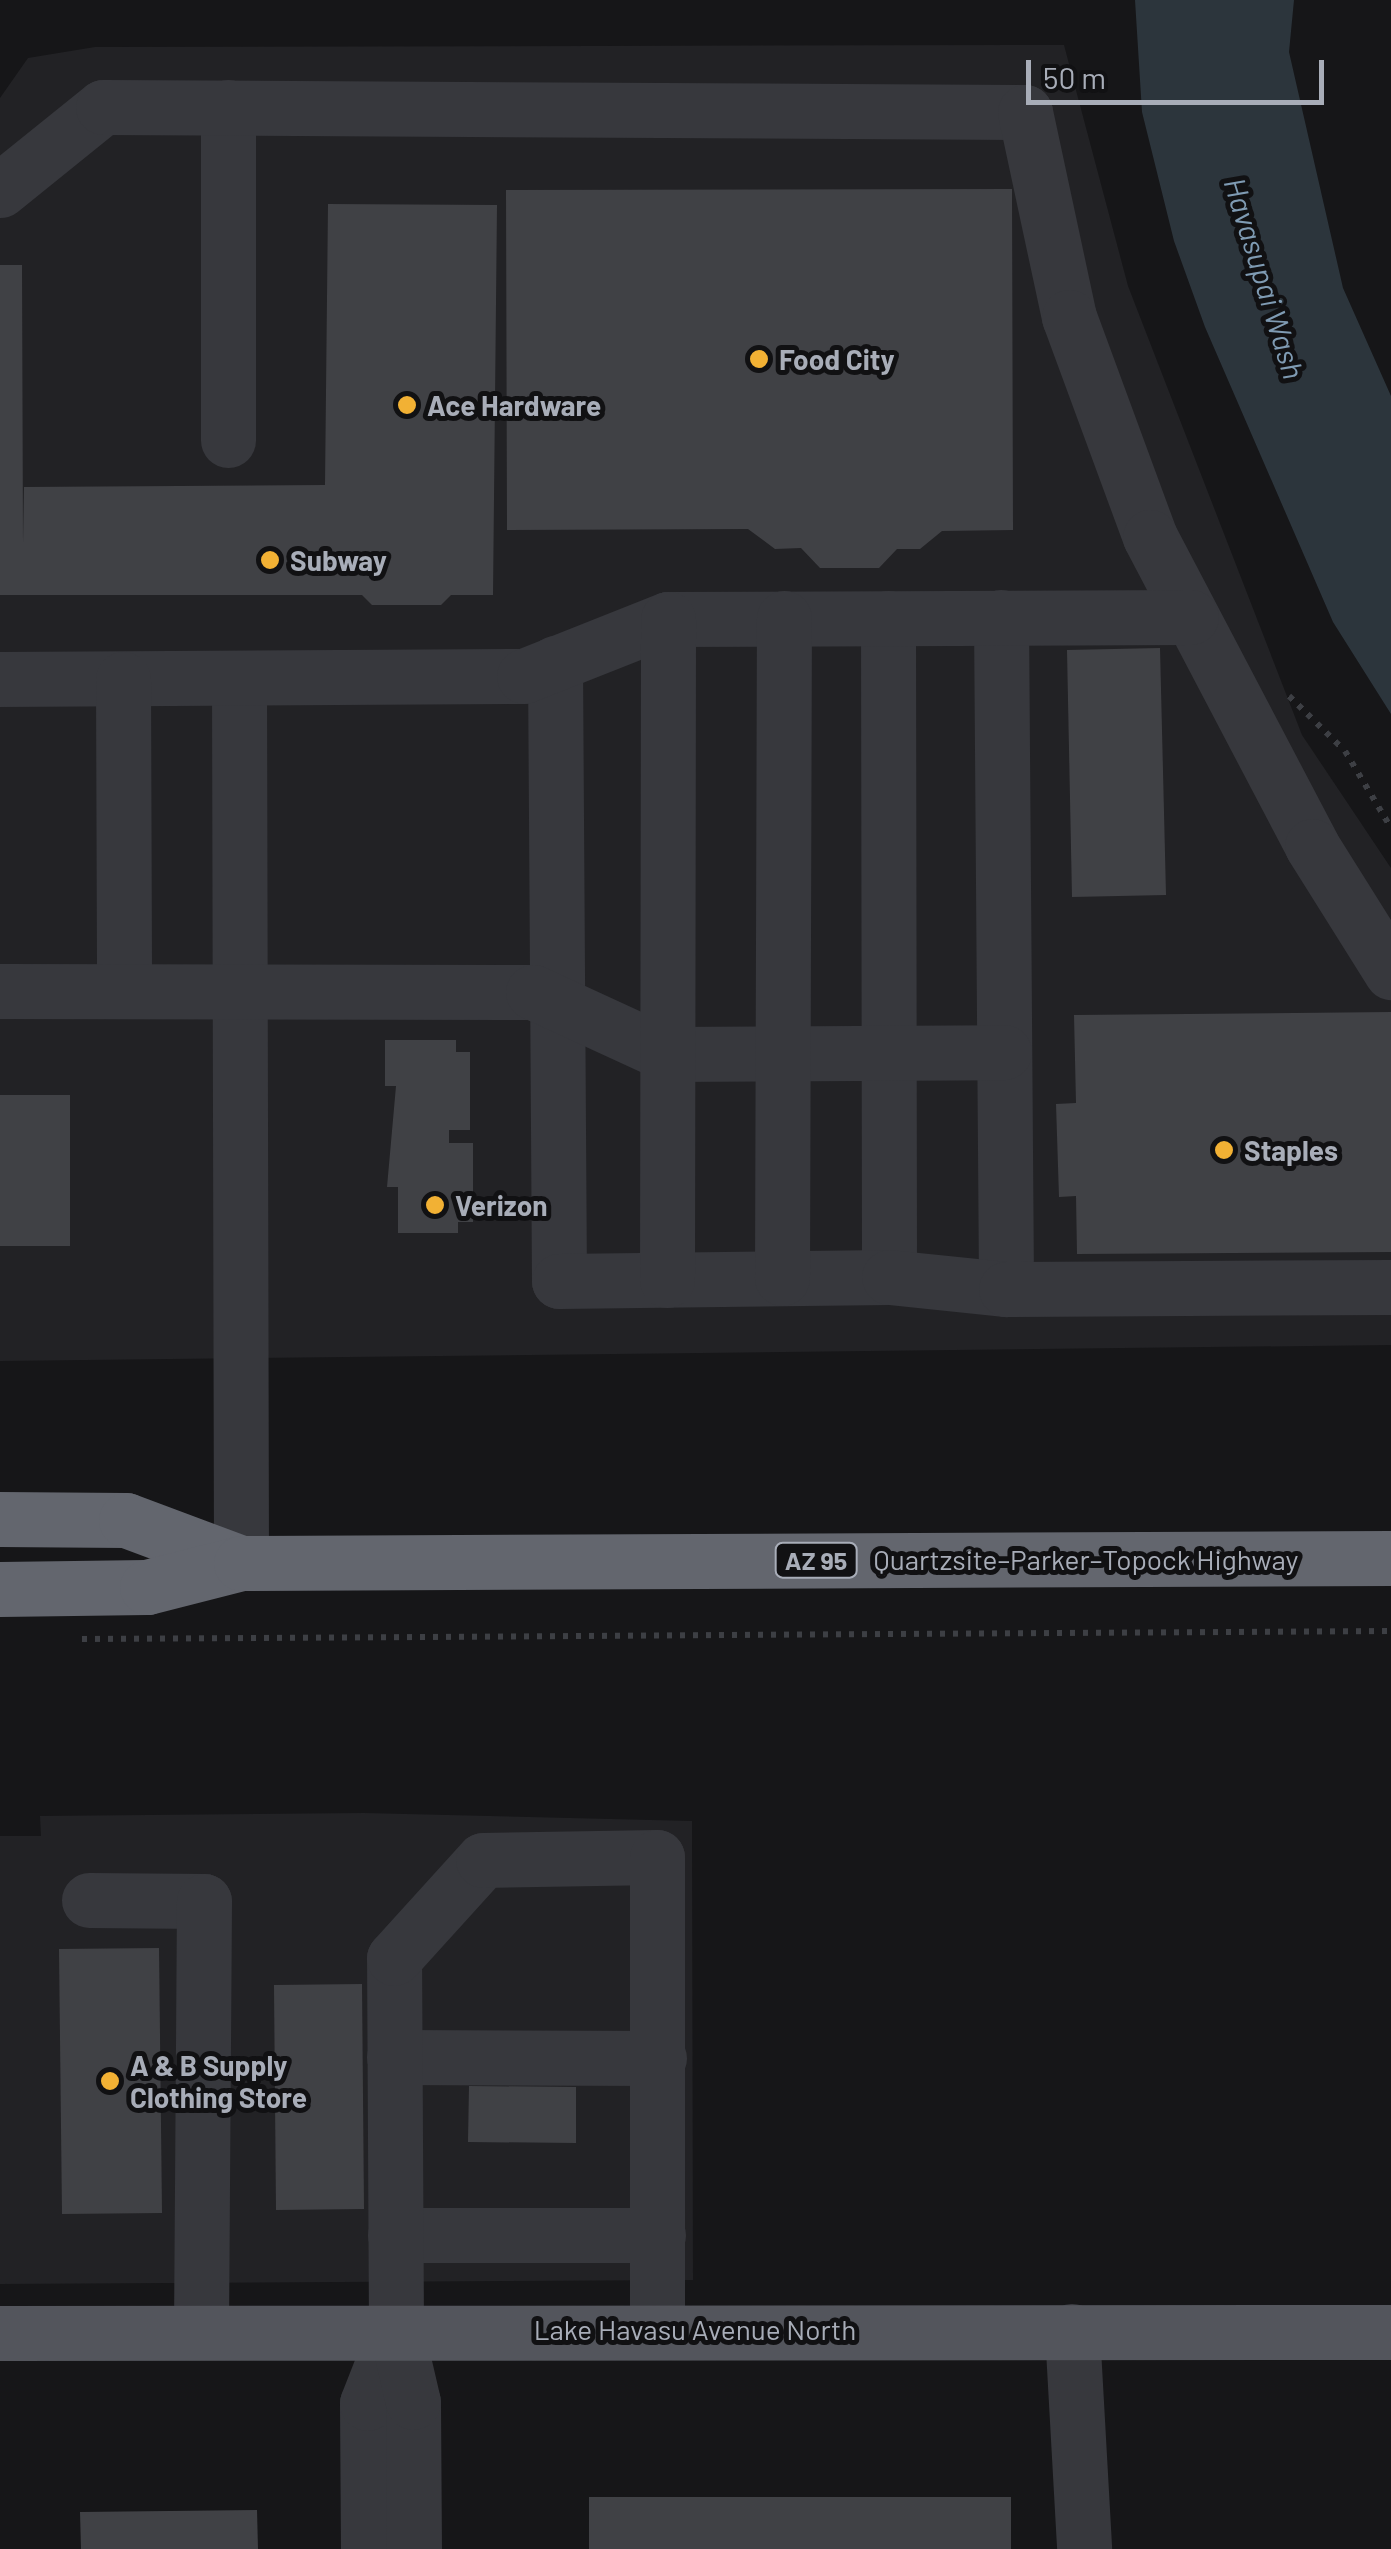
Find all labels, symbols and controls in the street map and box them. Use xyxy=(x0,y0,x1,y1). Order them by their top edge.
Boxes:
scale bar xyxy=(1031,40,1328,102)
text: 50 m xyxy=(1043,59,1106,95)
water label: Havasupai Wash xyxy=(1217,173,1313,383)
place label: Food City xyxy=(779,342,895,376)
marker: Food City xyxy=(748,348,770,370)
place label: Ace Hardware xyxy=(427,388,601,422)
marker: Ace Hardware xyxy=(396,394,418,416)
place label: Subway xyxy=(290,543,387,577)
marker: Subway xyxy=(259,549,281,571)
place label: Staples xyxy=(1244,1133,1338,1167)
marker: Staples xyxy=(1213,1139,1235,1161)
place label: Verizon xyxy=(455,1188,548,1222)
marker: Verizon xyxy=(424,1194,446,1216)
road number: AZ 95 xyxy=(774,1540,858,1580)
street label: Quartzsite–Parker–Topock Highway xyxy=(874,1542,1298,1576)
place label: A & B Supply Clothing Store xyxy=(130,2048,307,2114)
marker: A & B Supply Clothing Store xyxy=(99,2070,121,2092)
street label: Lake Havasu Avenue North xyxy=(534,2312,856,2346)

